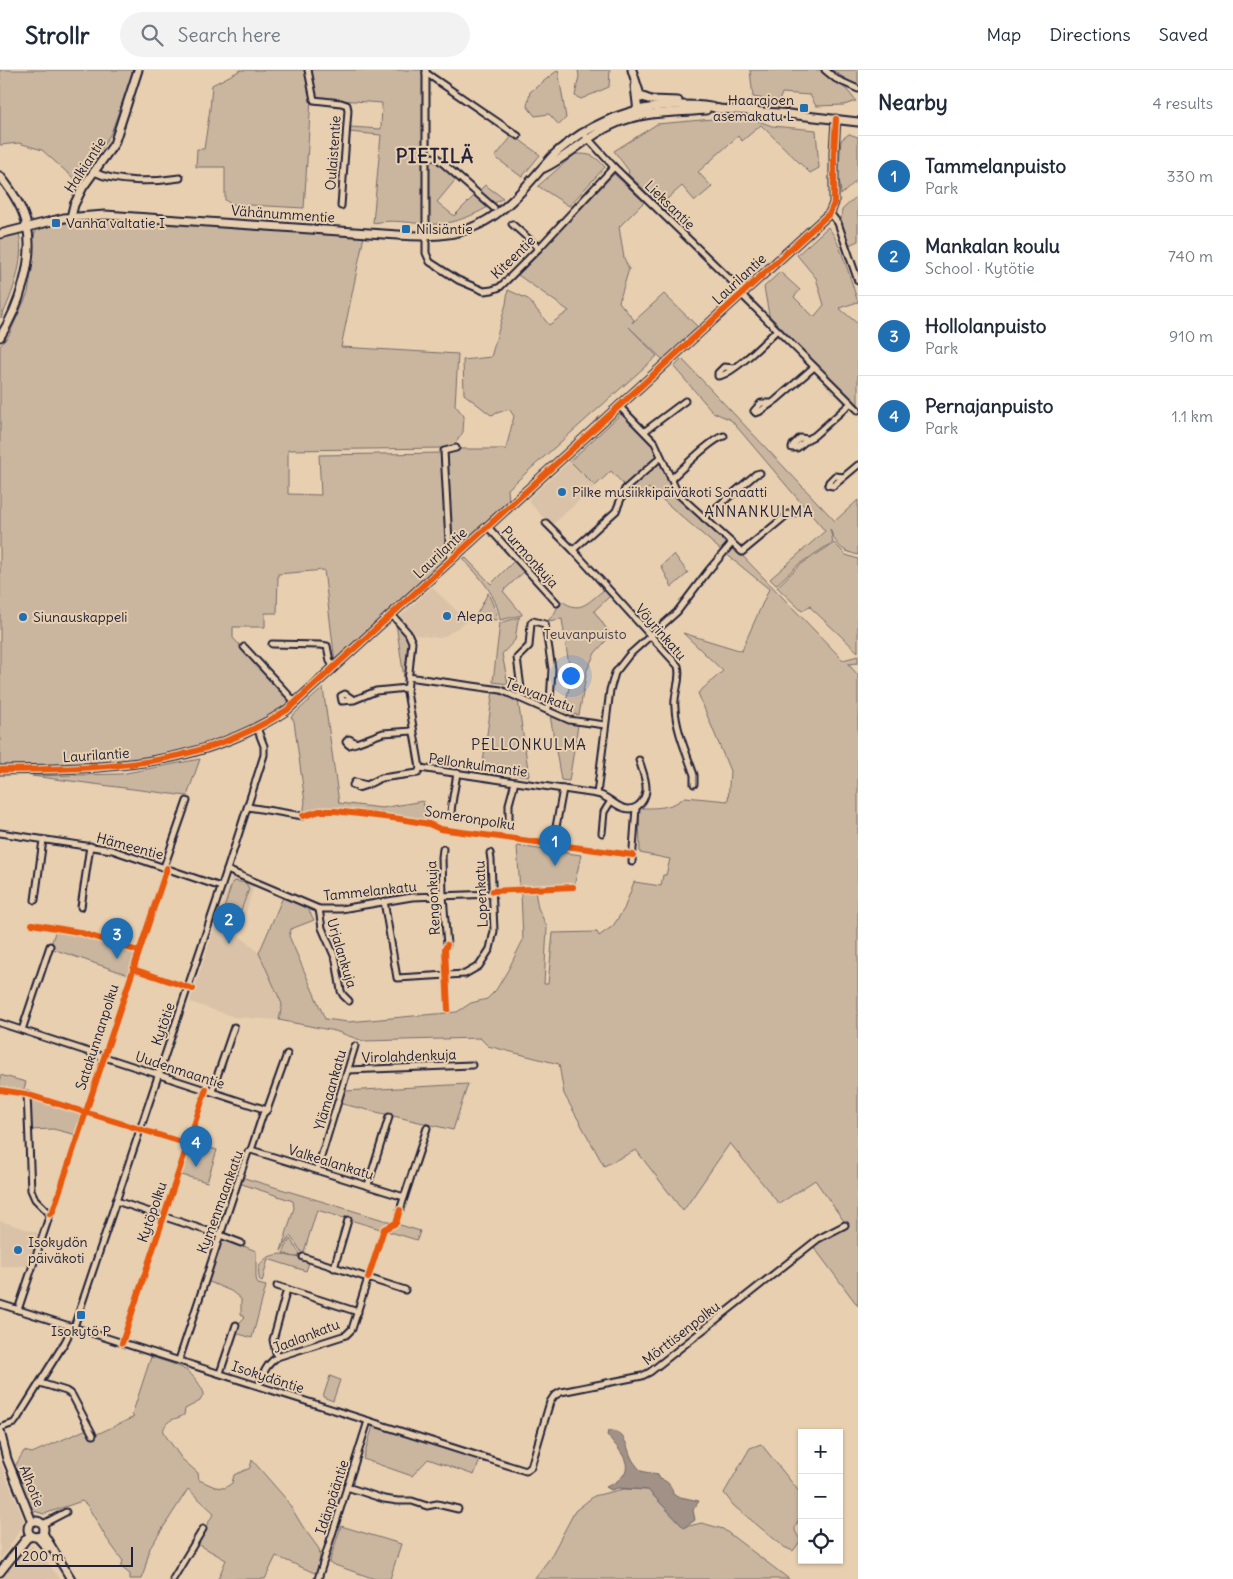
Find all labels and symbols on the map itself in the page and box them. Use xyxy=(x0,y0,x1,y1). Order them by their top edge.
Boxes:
place label: Haarajoen asemakatu L xyxy=(713,91,794,125)
marker: Haarajoen asemakatu L xyxy=(798,102,810,114)
street label: Oulaistentie xyxy=(321,115,345,191)
street label: Halkiantie xyxy=(60,134,110,196)
district label: PIETILÄ xyxy=(396,143,474,168)
street label: Lieksantie xyxy=(641,177,699,233)
street label: Vähänummentie xyxy=(231,201,335,227)
place label: Vanha valtatie I xyxy=(66,214,165,232)
marker: Vanha valtatie I xyxy=(50,217,62,229)
place label: Nilsiäntie xyxy=(416,220,473,238)
marker: Nilsiäntie xyxy=(400,223,412,235)
street label: Kiteentie xyxy=(487,231,539,283)
street label: Laurilantie xyxy=(708,250,770,308)
place label: Pilke musiikkipäiväkoti Sonaatti xyxy=(572,483,767,501)
marker: Pilke musiikkipäiväkoti Sonaatti xyxy=(556,486,568,498)
district label: ANNANKULMA xyxy=(704,502,814,521)
street label: Purmonkuja xyxy=(498,522,562,592)
street label: Laurilantie xyxy=(409,524,471,582)
street label: Vöyrinkatu xyxy=(632,600,690,664)
place label: Alepa xyxy=(457,607,493,625)
place label: Siunauskappeli xyxy=(33,608,128,626)
marker: Alepa xyxy=(441,610,453,622)
marker: Siunauskappeli xyxy=(17,611,29,623)
park label: Teuvanpuisto xyxy=(543,625,627,643)
your location xyxy=(558,663,584,689)
street label: Teuvankatu xyxy=(503,674,577,716)
district label: PELLONKULMA xyxy=(471,735,587,754)
street label: Laurilantie xyxy=(62,744,130,766)
street label: Pellonkulmantie xyxy=(427,749,529,781)
street label: Someronpolku xyxy=(423,802,517,834)
pin: 1 xyxy=(539,825,571,866)
street label: Hämeentie xyxy=(94,828,166,864)
street label: Rengonkuja xyxy=(422,860,444,936)
street label: Lopenkatu xyxy=(470,860,492,928)
street label: Tammelankatu xyxy=(322,877,418,905)
pin: 2 xyxy=(213,903,245,944)
street label: Urjalankuja xyxy=(323,916,361,990)
pin: 3 xyxy=(101,918,133,959)
street label: Satakunnanpolku xyxy=(71,982,123,1092)
street label: Kytötie xyxy=(147,1000,179,1048)
street label: Virolahdenkuja xyxy=(361,1045,457,1067)
street label: Uudenmaantie xyxy=(133,1047,227,1093)
street label: Ylämaankatu xyxy=(310,1048,350,1132)
pin: 4 xyxy=(180,1126,212,1167)
street label: Valkealankatu xyxy=(286,1140,376,1184)
street label: Kymenmaankatu xyxy=(193,1148,247,1256)
street label: Kytöpolku xyxy=(133,1179,171,1245)
place label: Isokydön päiväkoti xyxy=(28,1233,88,1267)
marker: Isokydön päiväkoti xyxy=(12,1244,24,1256)
street label: Mörttisenpolku xyxy=(639,1297,723,1369)
marker: Isokytö P xyxy=(75,1309,87,1321)
street label: Jaalankatu xyxy=(270,1315,342,1357)
place label: Isokytö P xyxy=(51,1322,111,1340)
street label: Isokydöntie xyxy=(230,1357,306,1397)
street label: Idänpääntie xyxy=(311,1457,353,1537)
street label: Alhotie xyxy=(16,1463,48,1509)
scale bar xyxy=(15,1544,132,1567)

